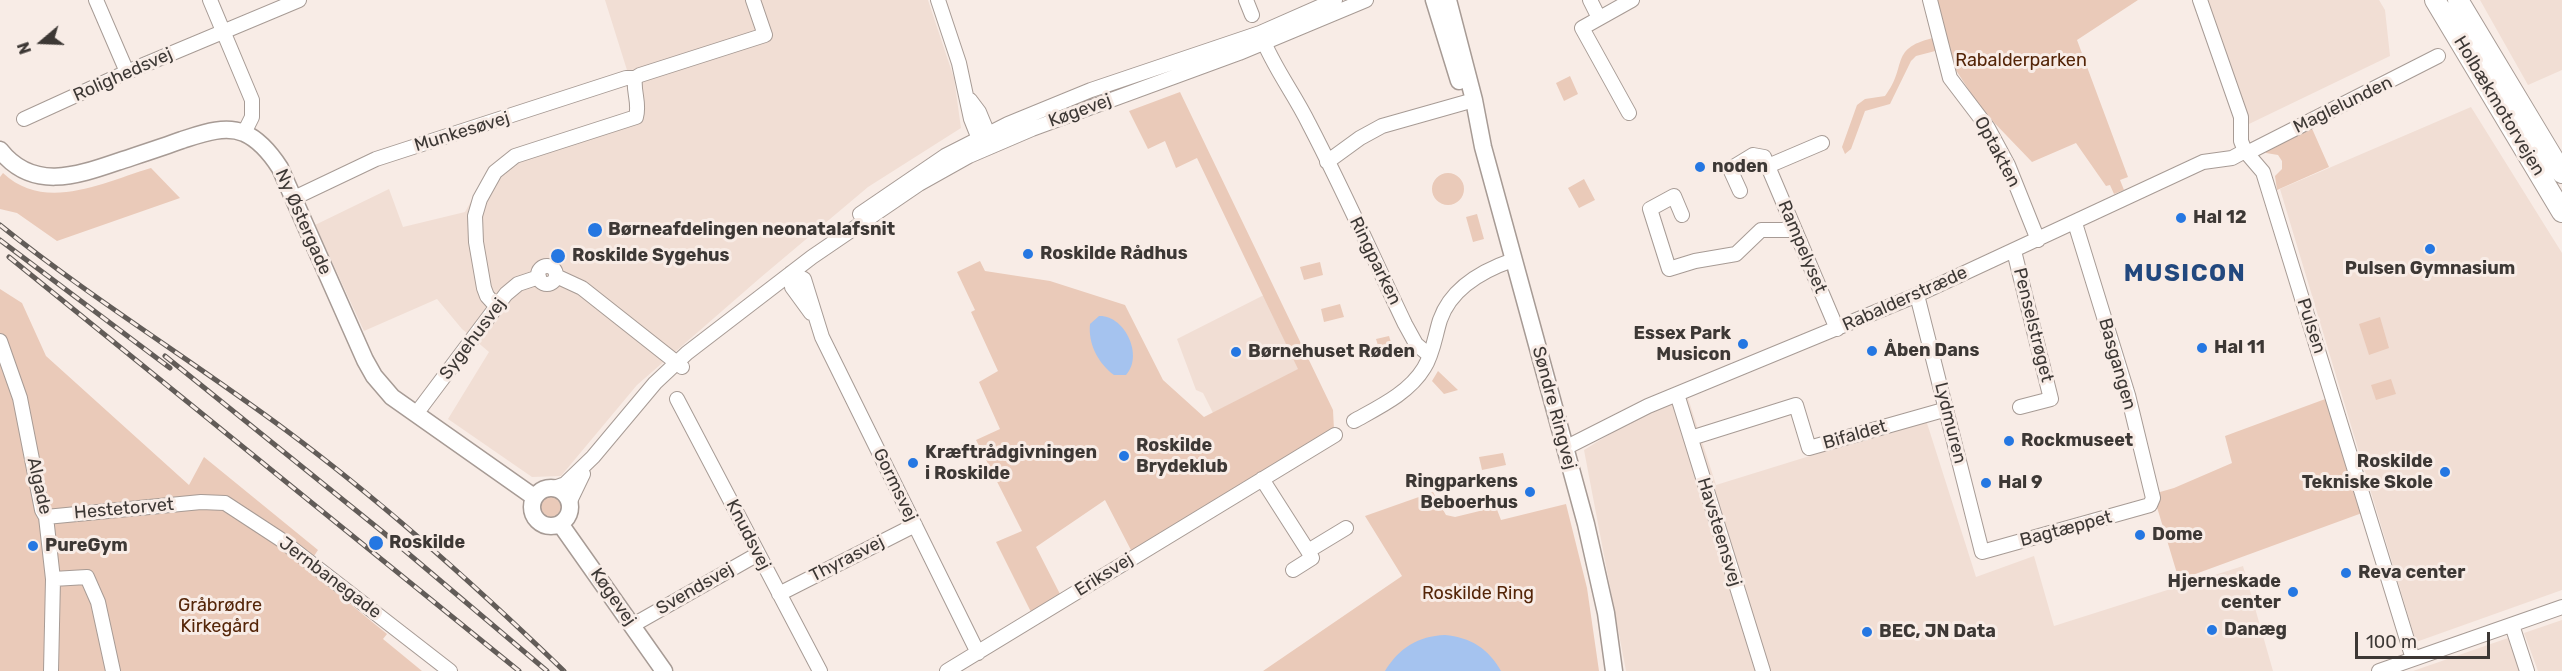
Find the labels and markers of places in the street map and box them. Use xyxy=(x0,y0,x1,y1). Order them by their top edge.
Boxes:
place label: noden xyxy=(1712,156,1768,178)
marker: noden xyxy=(1693,160,1707,174)
place label: Hal 12 xyxy=(2193,207,2247,229)
marker: Hal 12 xyxy=(2174,211,2188,225)
place label: Børneafdelingen neonatalafsnit xyxy=(608,219,895,241)
marker: Børneafdelingen neonatalafsnit xyxy=(586,221,604,239)
marker: Pulsen Gymnasium xyxy=(2423,242,2437,256)
place label: Roskilde Rådhus xyxy=(1040,243,1188,265)
place label: Roskilde Sygehus xyxy=(572,245,730,267)
marker: Roskilde Sygehus xyxy=(549,247,567,265)
marker: Roskilde Rådhus xyxy=(1021,247,1035,261)
place label: Pulsen Gymnasium xyxy=(2345,258,2515,280)
place label: Essex Park Musicon xyxy=(1634,323,1731,366)
marker: Essex Park Musicon xyxy=(1736,337,1750,351)
place label: Hal 11 xyxy=(2214,337,2265,359)
place label: Åben Dans xyxy=(1884,340,1979,362)
place label: Børnehuset Røden xyxy=(1248,341,1415,363)
marker: Hal 11 xyxy=(2195,341,2209,355)
marker: Åben Dans xyxy=(1865,344,1879,358)
marker: Børnehuset Røden xyxy=(1229,345,1243,359)
place label: Rockmuseet xyxy=(2021,430,2133,452)
marker: Rockmuseet xyxy=(2002,434,2016,448)
place label: Roskilde Brydeklub xyxy=(1136,435,1228,478)
place label: Kræftrådgivningen i Roskilde xyxy=(925,442,1097,484)
marker: Roskilde Brydeklub xyxy=(1117,449,1131,463)
place label: Roskilde Tekniske Skole xyxy=(2302,451,2433,494)
marker: Kræftrådgivningen i Roskilde xyxy=(906,456,920,470)
marker: Roskilde Tekniske Skole xyxy=(2438,465,2452,479)
place label: Ringparkens Beboerhus xyxy=(1405,471,1518,514)
place label: Hal 9 xyxy=(1998,472,2043,494)
marker: Hal 9 xyxy=(1979,476,1993,490)
marker: Ringparkens Beboerhus xyxy=(1523,485,1537,499)
place label: Dome xyxy=(2152,524,2203,546)
marker: Dome xyxy=(2133,528,2147,542)
place label: Roskilde xyxy=(389,532,465,554)
marker: Roskilde xyxy=(367,534,385,552)
place label: PureGym xyxy=(45,535,128,557)
marker: PureGym xyxy=(26,539,40,553)
place label: Reva center xyxy=(2358,562,2465,584)
marker: Reva center xyxy=(2339,566,2353,580)
place label: Hjerneskade center xyxy=(2168,571,2281,614)
marker: Hjerneskade center xyxy=(2286,585,2300,599)
place label: Danæg xyxy=(2224,619,2287,641)
place label: BEC, JN Data xyxy=(1879,621,1996,643)
marker: Danæg xyxy=(2205,623,2219,637)
marker: BEC, JN Data xyxy=(1860,625,1874,639)

